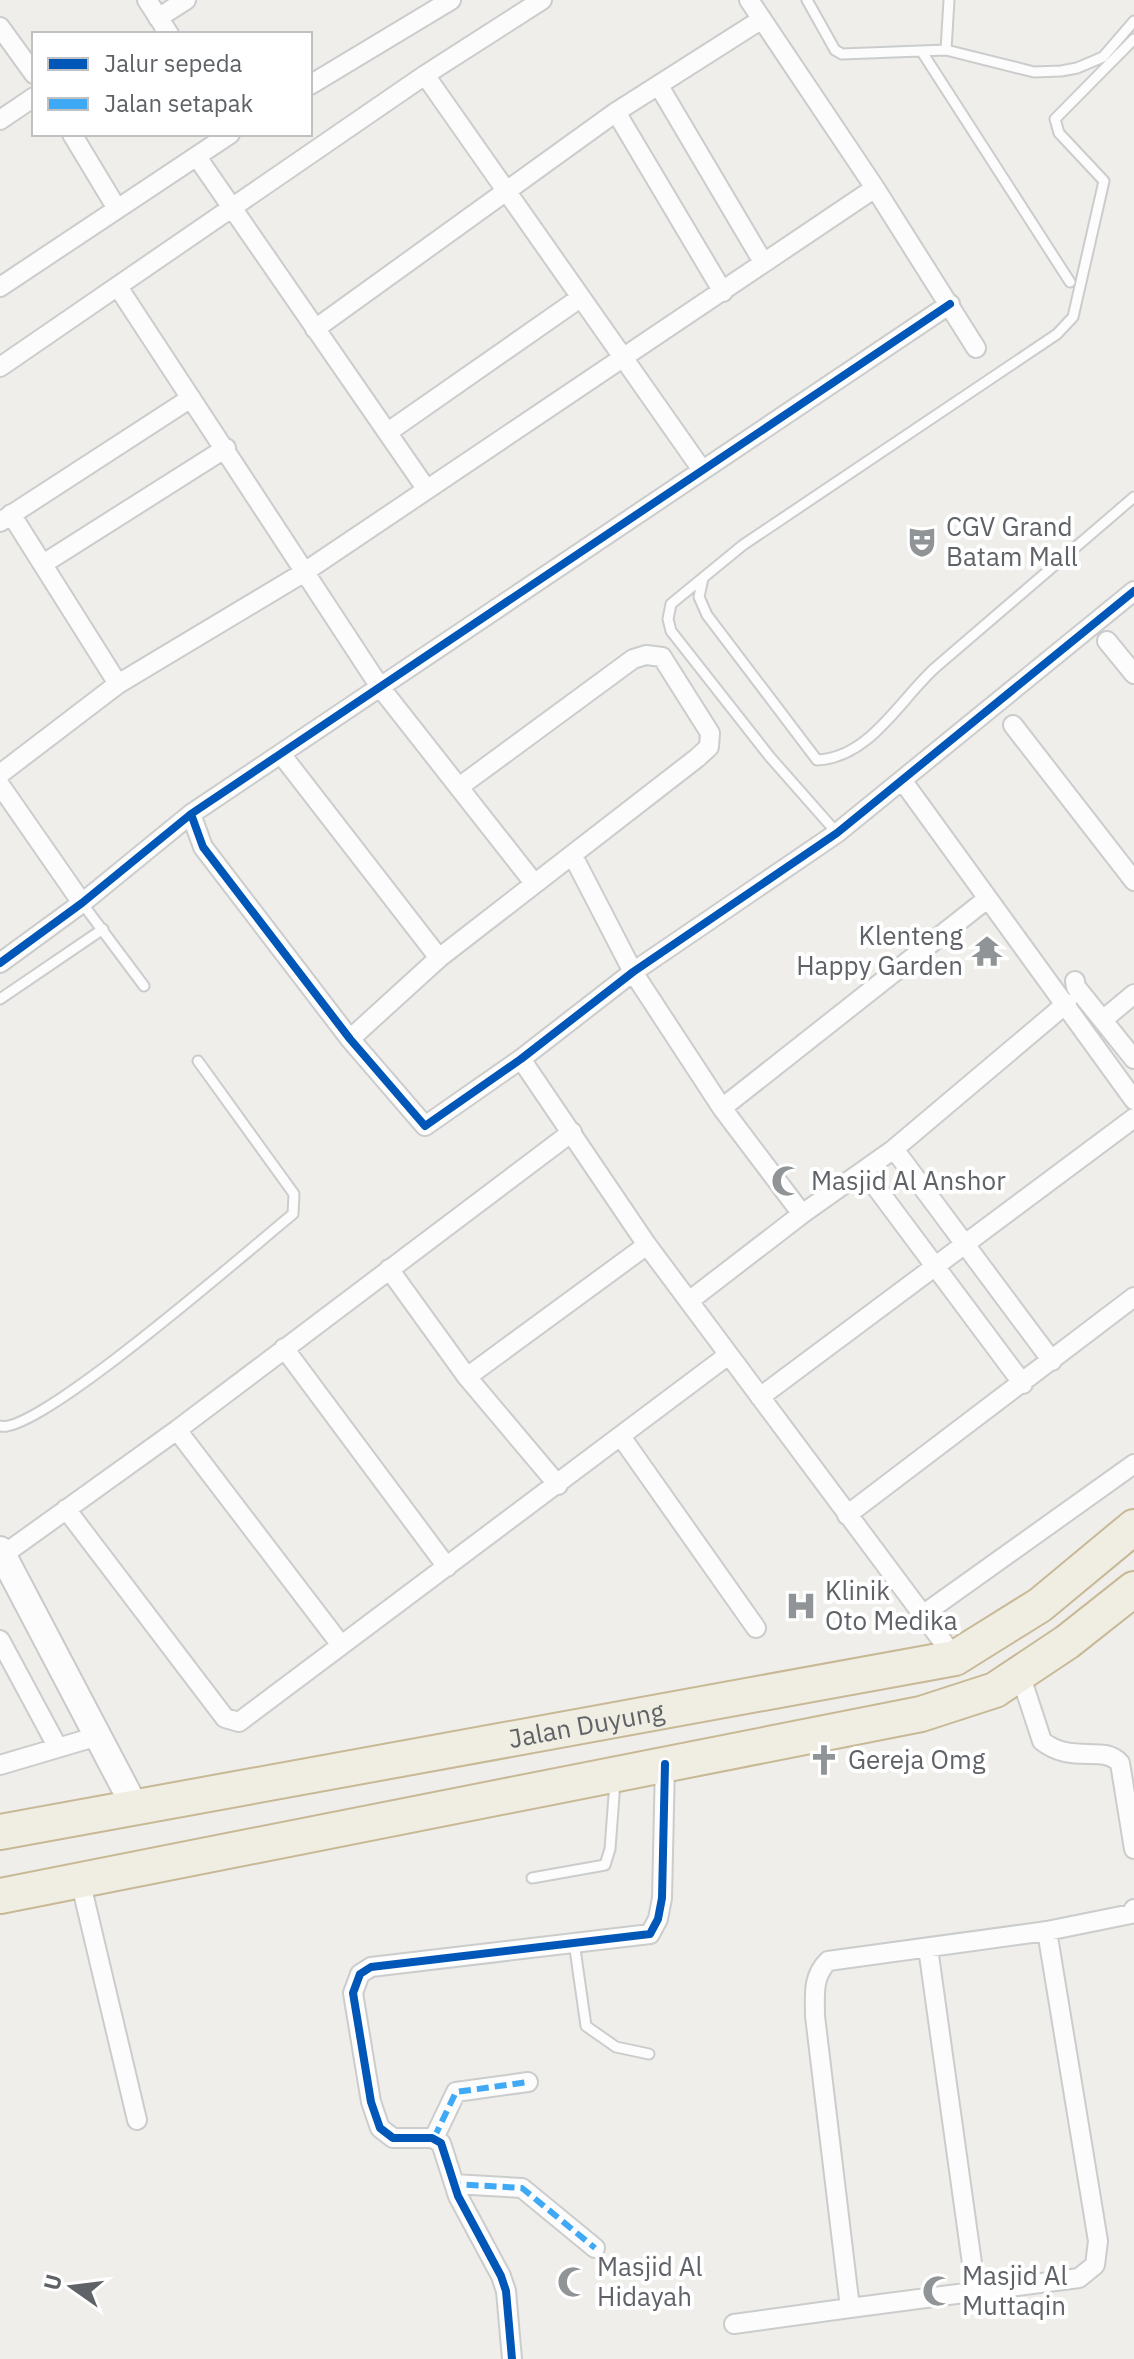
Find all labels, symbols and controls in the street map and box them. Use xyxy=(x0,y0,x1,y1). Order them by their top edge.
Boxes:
legend xyxy=(32,32,312,136)
text: Jalur sepeda xyxy=(104,47,243,79)
text: Jalan setapak xyxy=(104,87,254,119)
place label: CGV Grand Batam Mall xyxy=(946,509,1078,573)
theatre icon: CGV Grand Batam Mall xyxy=(905,525,939,559)
place label: Klenteng Happy Garden xyxy=(796,918,963,982)
temple icon: Klenteng Happy Garden xyxy=(970,934,1004,968)
place label: Masjid Al Anshor xyxy=(811,1163,1006,1197)
mosque icon: Masjid Al Anshor xyxy=(770,1164,804,1198)
place label: Klinik Oto Medika xyxy=(825,1573,958,1637)
hospital icon: Klinik Oto Medika xyxy=(784,1589,818,1623)
street label: Jalan Duyung xyxy=(506,1693,667,1755)
place label: Gereja Omg xyxy=(848,1742,986,1776)
church icon: Gereja Omg xyxy=(807,1743,841,1777)
north arrow xyxy=(32,2247,112,2327)
place label: Masjid Al Hidayah xyxy=(597,2249,703,2313)
place label: Masjid Al Muttaqin xyxy=(962,2258,1068,2322)
mosque icon: Masjid Al Hidayah xyxy=(556,2265,590,2299)
text: U xyxy=(36,2271,68,2293)
mosque icon: Masjid Al Muttaqin xyxy=(921,2274,955,2308)

